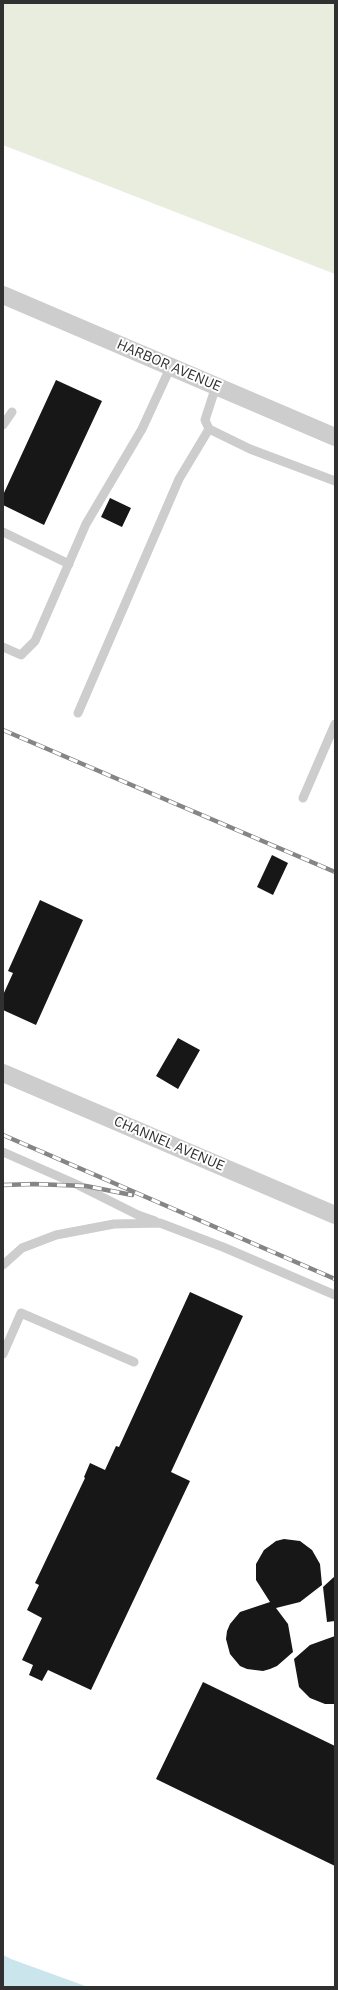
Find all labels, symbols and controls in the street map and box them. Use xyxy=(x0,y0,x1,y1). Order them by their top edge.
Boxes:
street label: HARBOR AVENUE xyxy=(114,336,224,396)
street label: CHANNEL AVENUE xyxy=(111,1113,227,1175)

